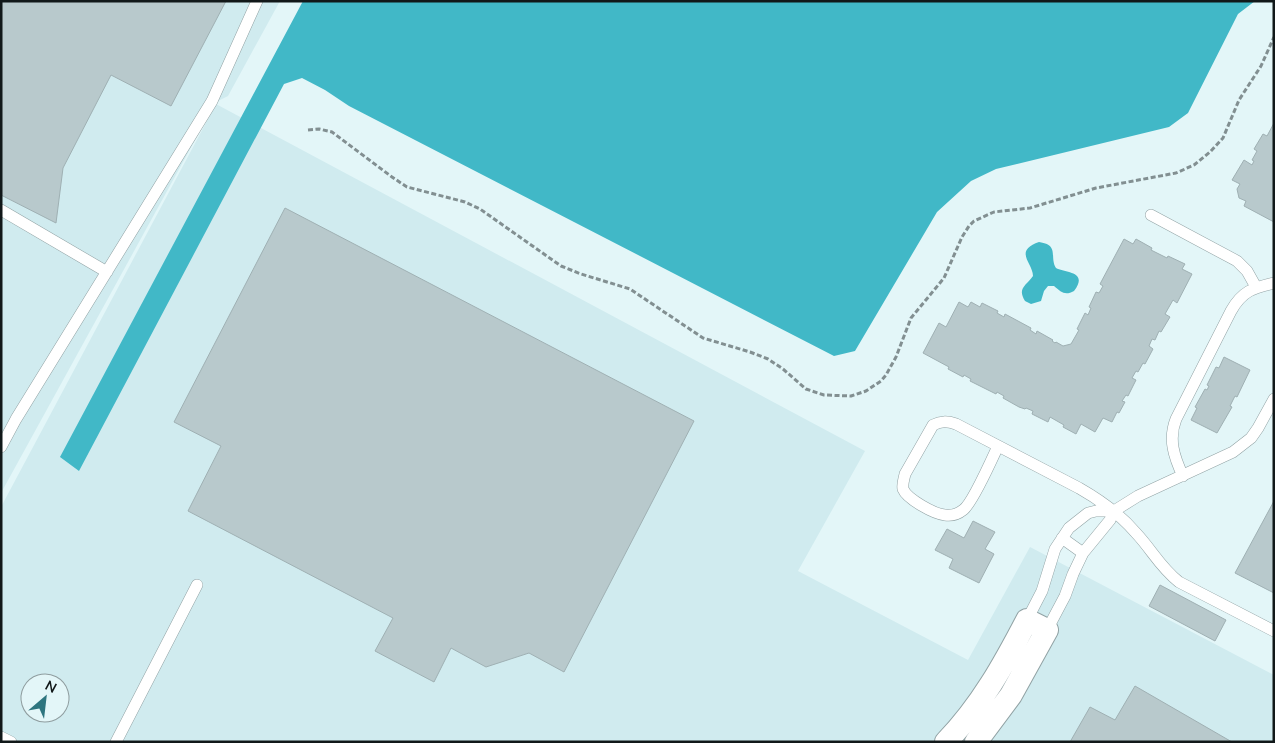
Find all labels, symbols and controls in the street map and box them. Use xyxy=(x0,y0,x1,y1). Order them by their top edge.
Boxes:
north arrow xyxy=(20,673,70,723)
text: N xyxy=(42,676,60,697)

